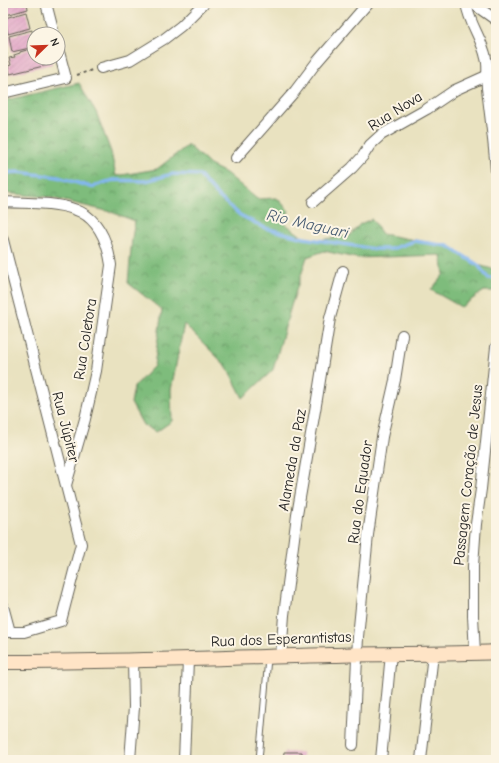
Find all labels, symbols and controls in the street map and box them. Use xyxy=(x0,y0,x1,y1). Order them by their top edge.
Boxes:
north arrow xyxy=(26,26,66,66)
text: N xyxy=(47,36,62,48)
street label: Rua Nova xyxy=(364,87,426,135)
water label: Rio Maguari xyxy=(265,206,351,242)
street label: Rua Coletora xyxy=(70,297,100,381)
street label: Passagem Coração de Jesus xyxy=(450,384,486,566)
street label: Rua Júpiter xyxy=(48,390,84,464)
street label: Alameda da Paz xyxy=(274,407,310,512)
street label: Rua do Equador xyxy=(344,439,376,545)
street label: Rua dos Esperantistas xyxy=(210,628,352,650)

